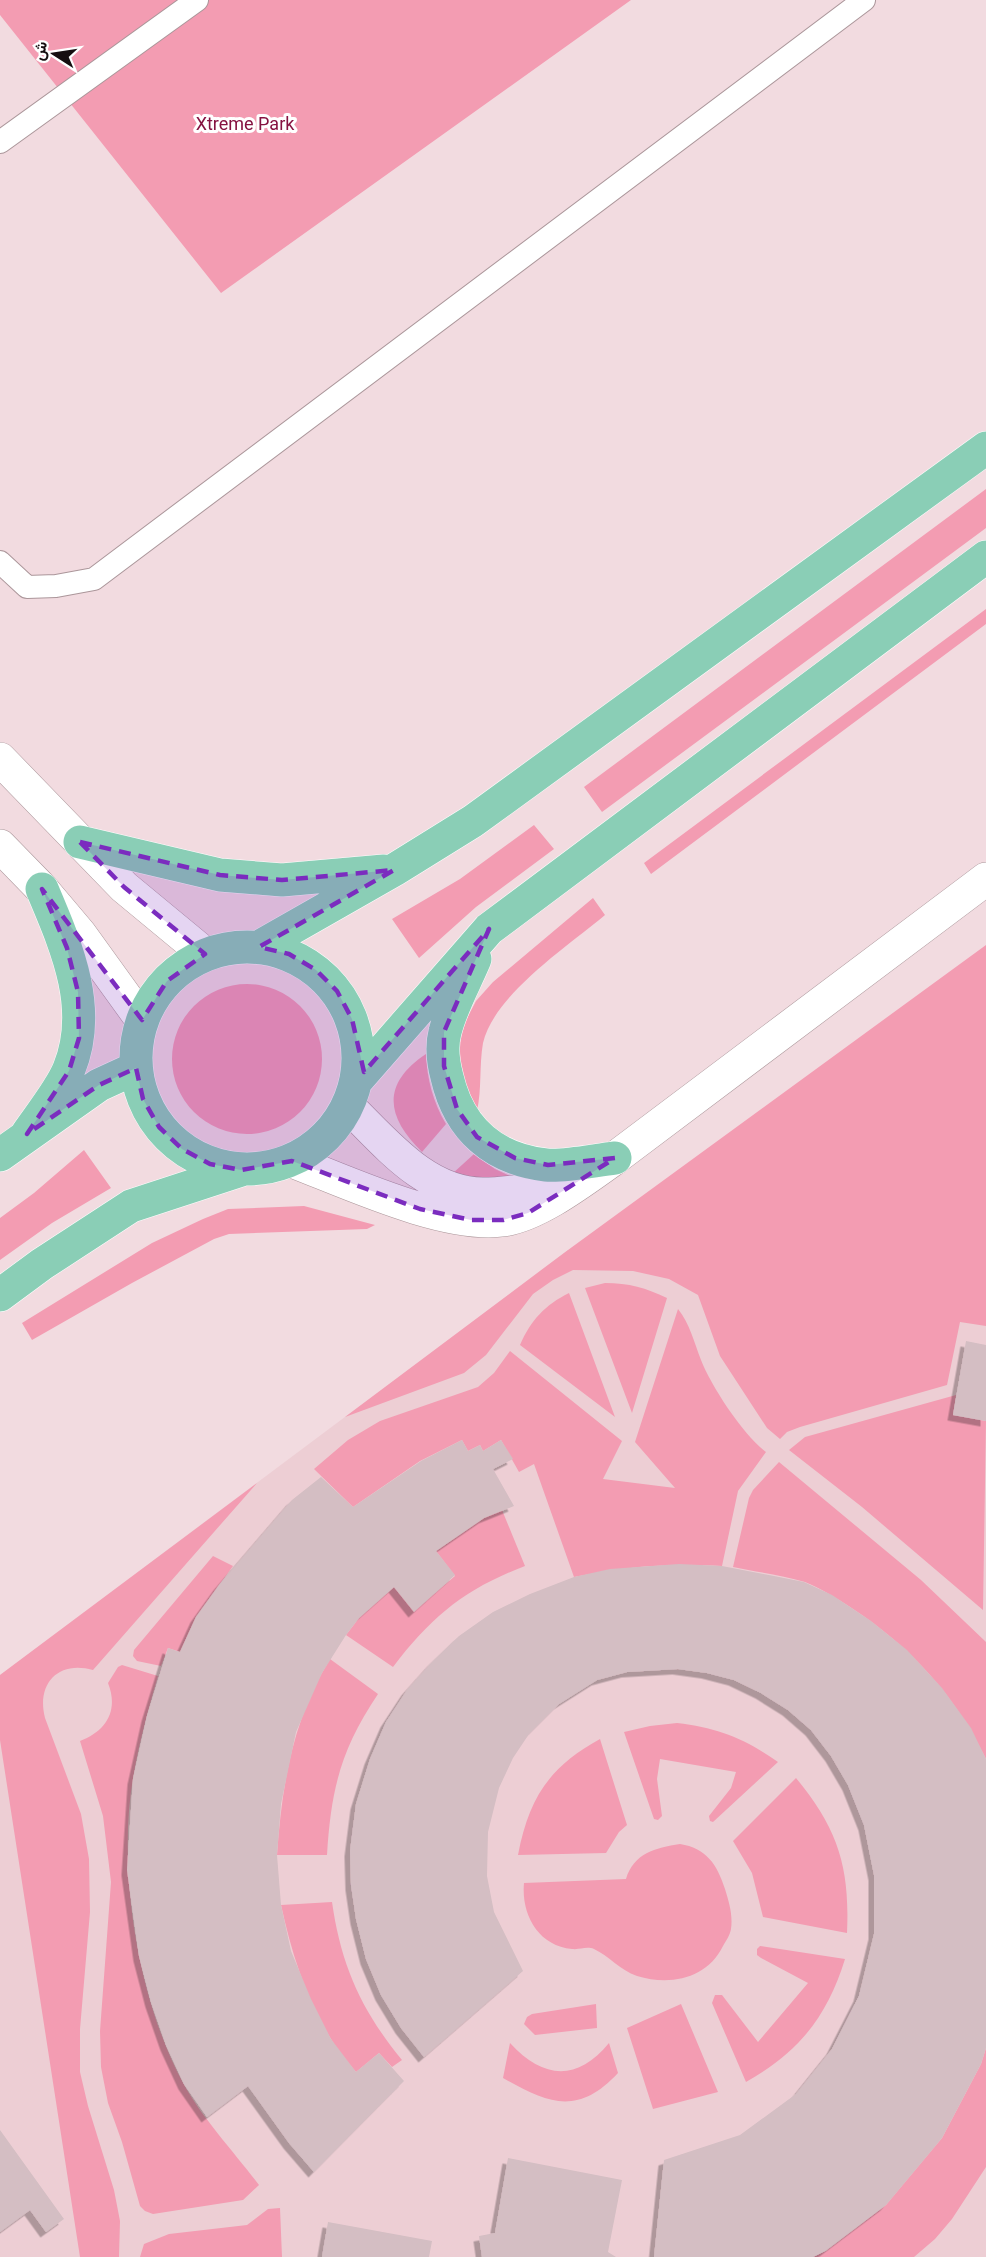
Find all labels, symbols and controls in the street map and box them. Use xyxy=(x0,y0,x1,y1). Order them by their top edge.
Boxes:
north arrow xyxy=(24,24,84,84)
text: ش xyxy=(29,40,51,62)
park label: Xtreme Park xyxy=(196,113,295,134)

